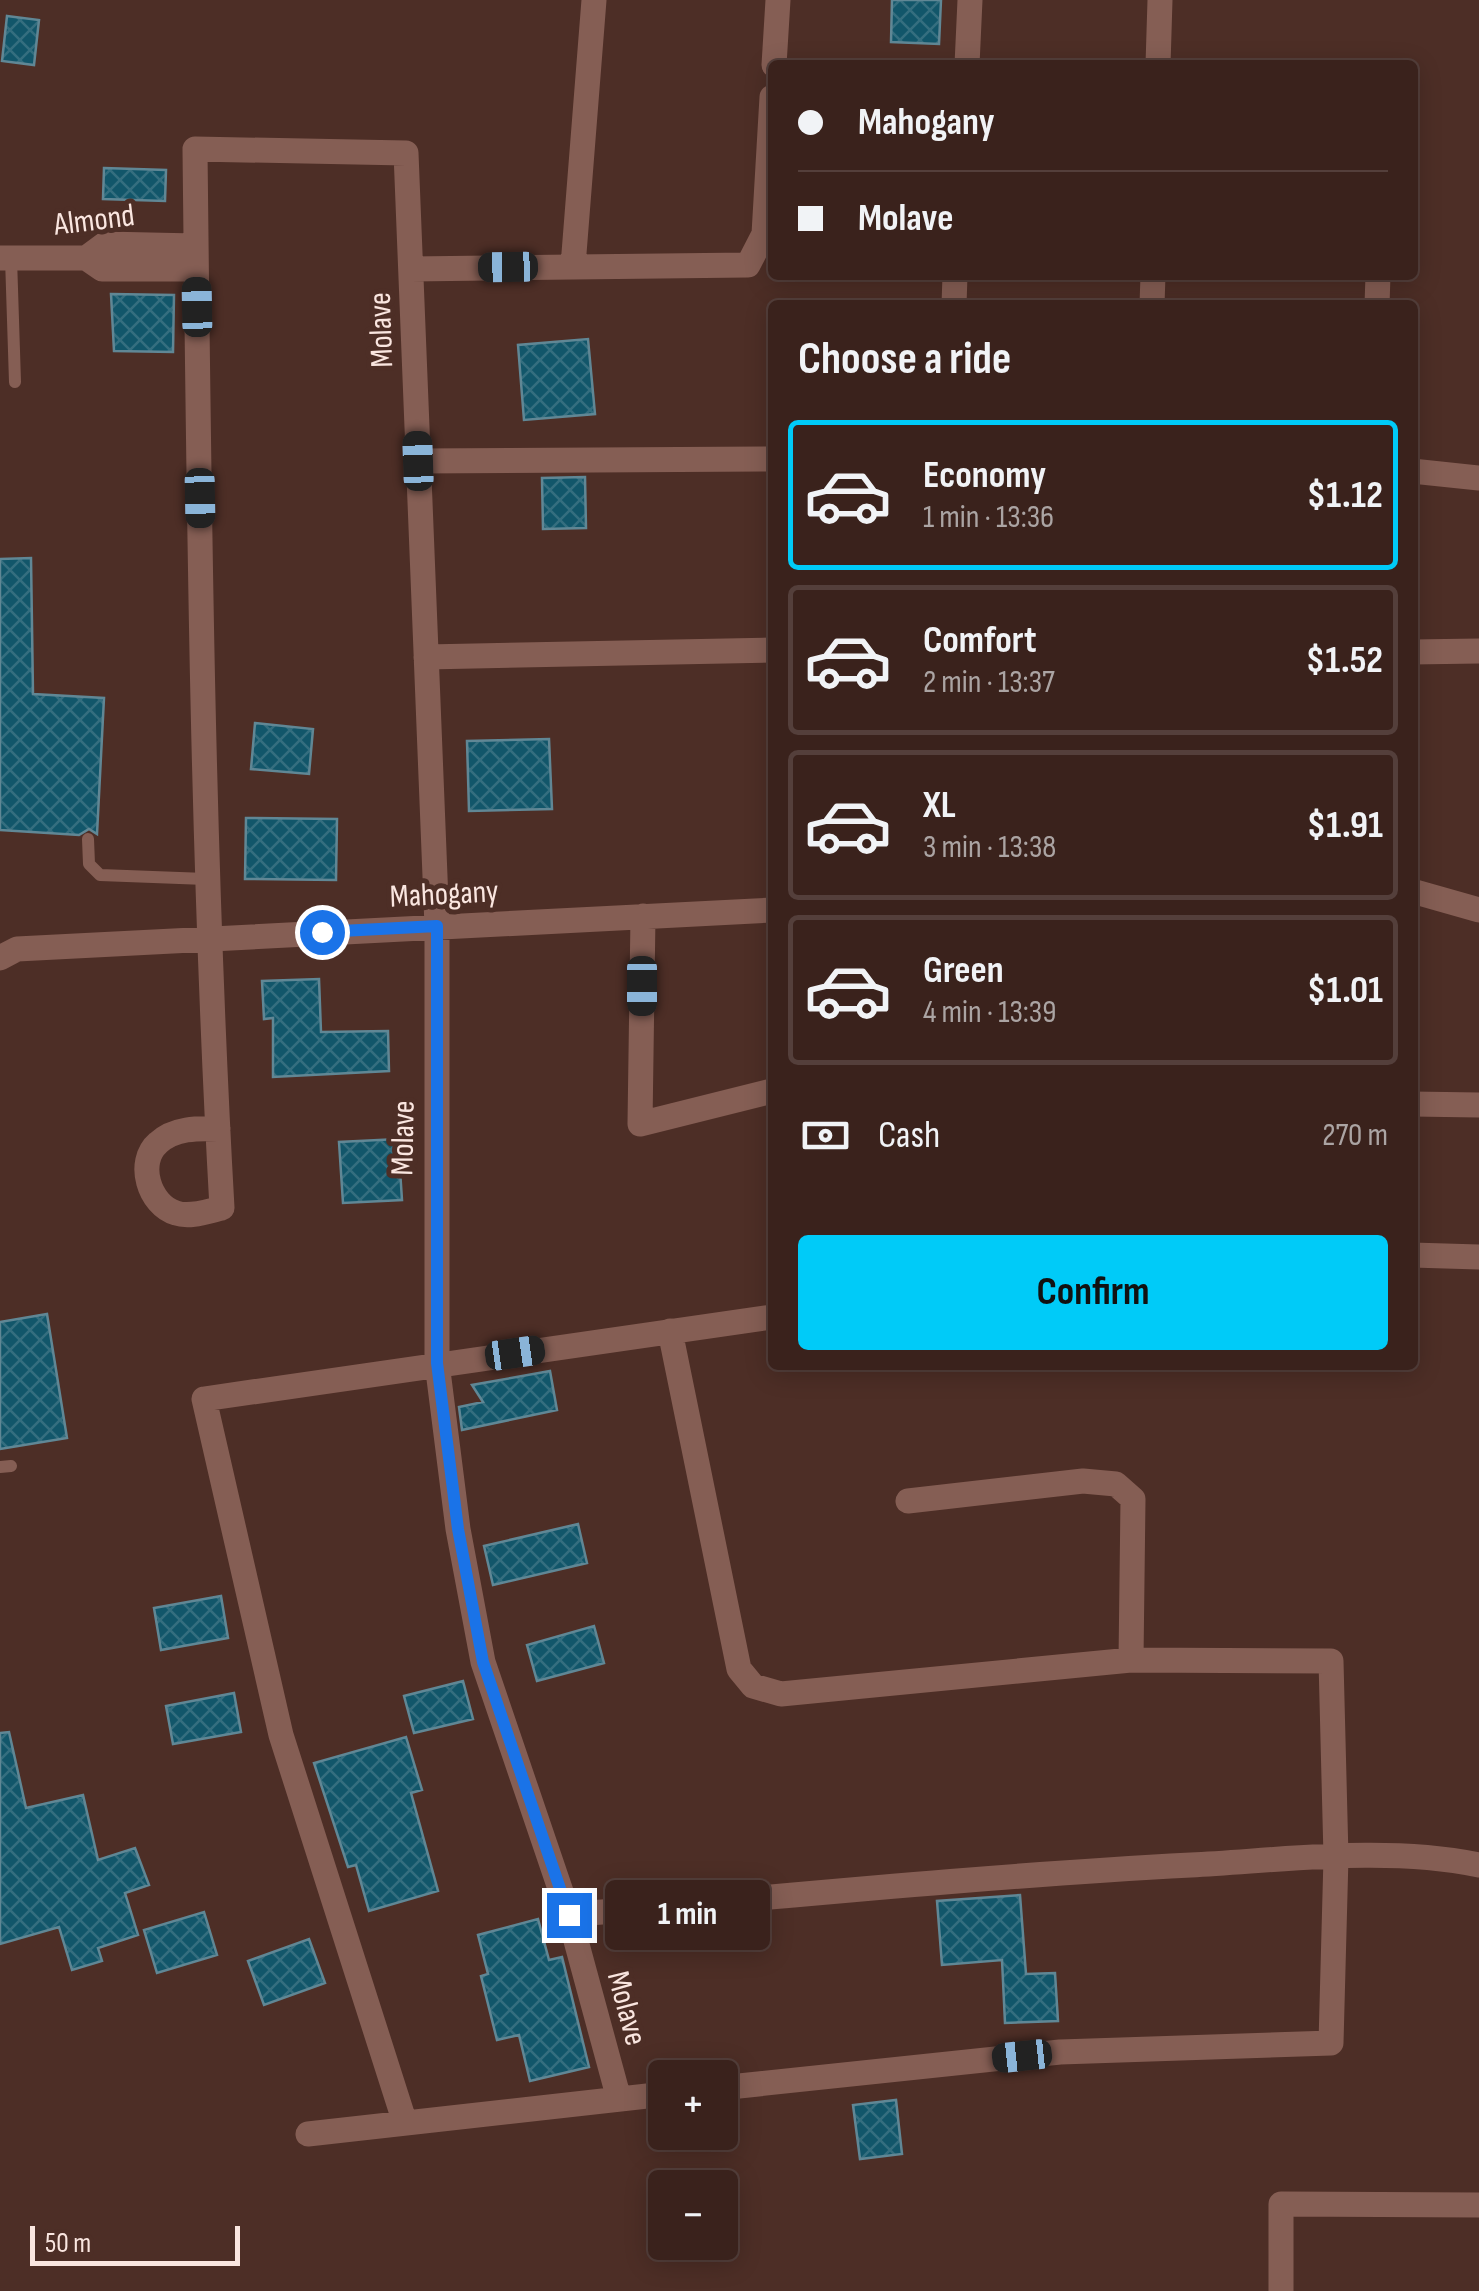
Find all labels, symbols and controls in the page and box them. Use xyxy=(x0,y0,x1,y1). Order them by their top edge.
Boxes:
text: Mahogany xyxy=(858,100,995,145)
street label: Almond xyxy=(51,196,137,245)
text: Molave xyxy=(858,196,953,241)
car xyxy=(478,251,538,283)
car xyxy=(181,277,213,337)
street label: Molave xyxy=(361,292,402,368)
text: Choose a ride xyxy=(798,332,1011,387)
car xyxy=(402,430,434,492)
icon: car xyxy=(803,450,893,540)
text: Economy xyxy=(923,453,1046,498)
car xyxy=(184,468,216,528)
text: $1.12 xyxy=(1307,473,1383,518)
text: 1 min · 13:36 xyxy=(923,498,1054,537)
icon: car xyxy=(803,615,893,705)
text: Comfort xyxy=(923,618,1037,663)
text: $1.52 xyxy=(1306,638,1383,683)
text: 2 min · 13:37 xyxy=(923,663,1055,702)
icon: car xyxy=(803,780,893,870)
text: XL xyxy=(923,783,956,828)
text: $1.91 xyxy=(1307,803,1383,848)
text: 3 min · 13:38 xyxy=(923,828,1056,867)
street label: Mahogany xyxy=(389,872,499,917)
route start xyxy=(300,910,345,955)
icon: car xyxy=(803,945,893,1035)
text: Green xyxy=(923,948,1004,993)
car xyxy=(627,956,657,1016)
text: $1.01 xyxy=(1307,968,1383,1013)
text: 4 min · 13:39 xyxy=(923,993,1056,1032)
street label: Molave xyxy=(383,1100,424,1176)
icon: cash xyxy=(798,1108,853,1163)
text: Cash xyxy=(878,1113,940,1158)
text: 270 m xyxy=(1322,1116,1388,1155)
button: Confirm xyxy=(798,1235,1388,1350)
car xyxy=(483,1334,547,1372)
callout: 1 min xyxy=(604,1880,769,1950)
route end xyxy=(547,1893,592,1938)
text: 1 min xyxy=(658,1895,717,1934)
street label: Molave xyxy=(598,1967,655,2050)
car xyxy=(991,2038,1053,2074)
map controls xyxy=(648,2060,738,2260)
button: + xyxy=(648,2060,738,2150)
button: − xyxy=(648,2170,738,2260)
scale bar xyxy=(30,2221,240,2266)
text: 50 m xyxy=(45,2227,91,2260)

